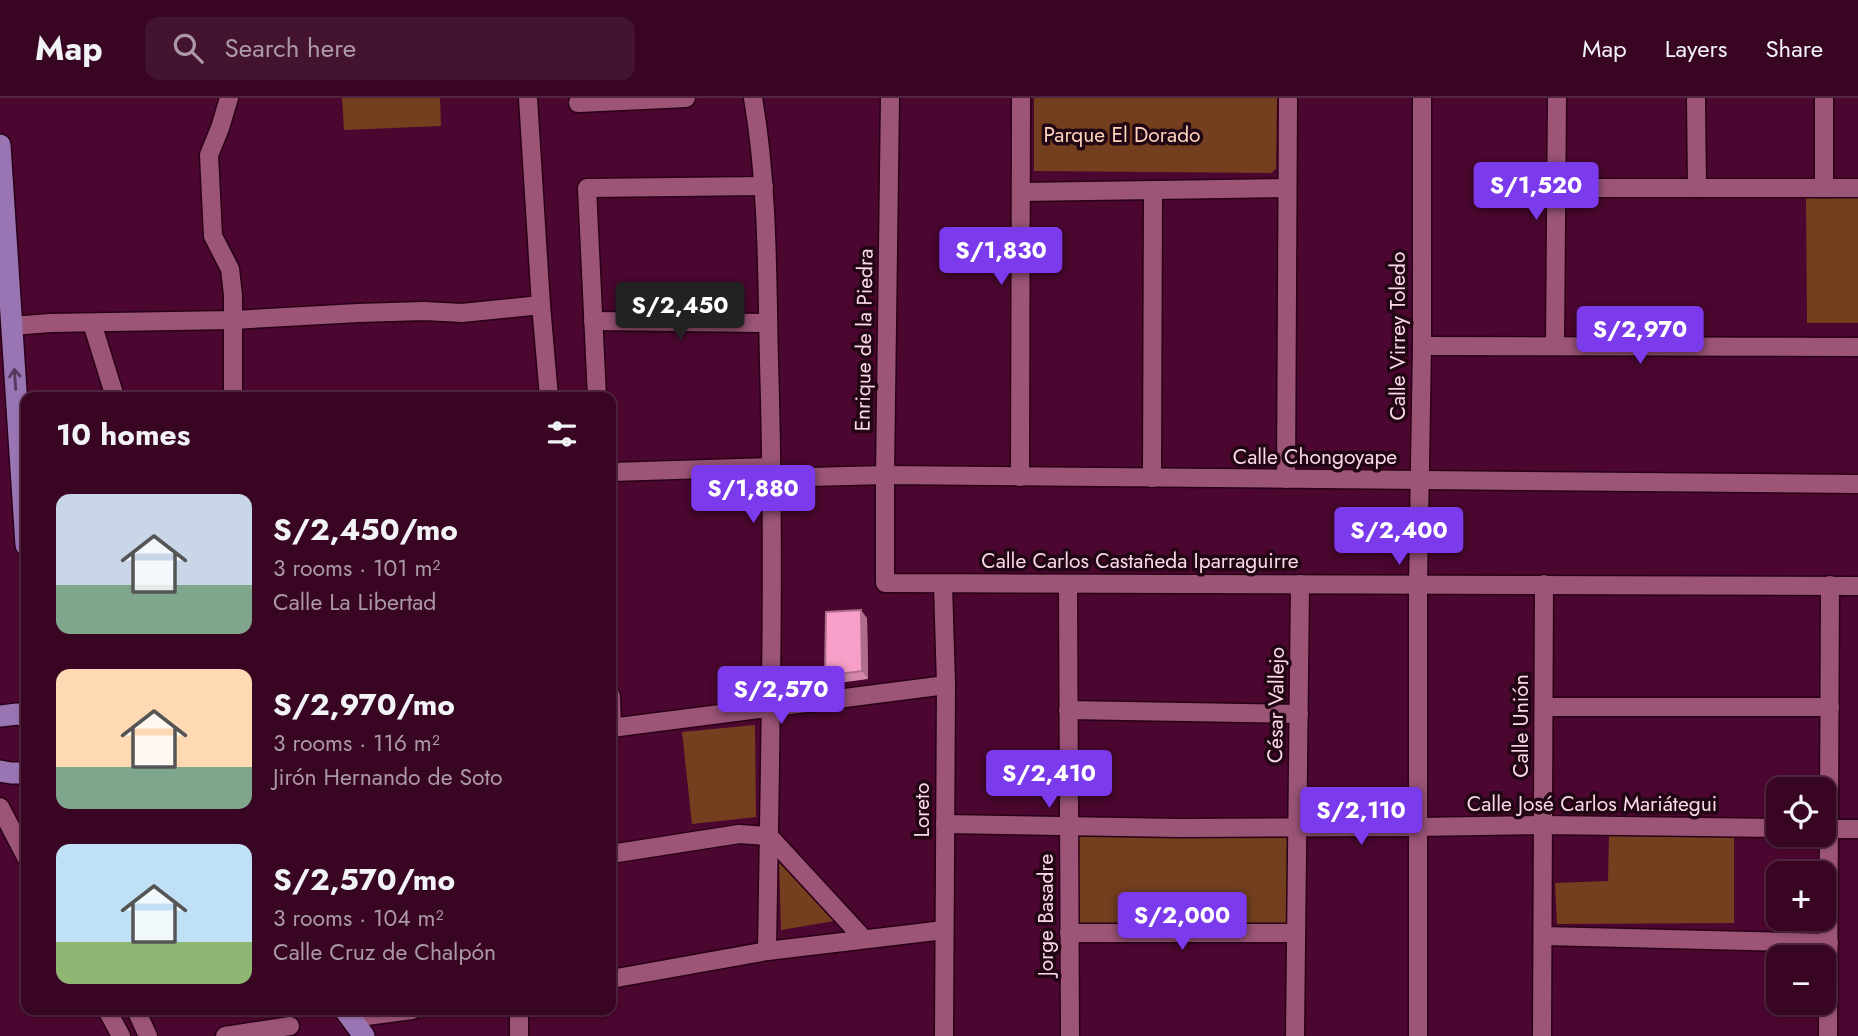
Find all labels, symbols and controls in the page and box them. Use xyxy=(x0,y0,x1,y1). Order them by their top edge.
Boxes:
search box xyxy=(145,17,635,80)
text: Map xyxy=(35,25,103,72)
icon: search xyxy=(169,29,207,67)
text: Search here xyxy=(225,29,356,67)
text: Map xyxy=(1582,31,1627,66)
text: Layers xyxy=(1665,31,1727,66)
text: Share xyxy=(1765,31,1823,66)
park label: Parque El Dorado xyxy=(1043,120,1201,150)
pin: S/1,520 xyxy=(1471,162,1601,222)
text: S/1,520 xyxy=(1490,168,1582,202)
pin: S/1,830 xyxy=(936,228,1066,287)
text: S/1,830 xyxy=(955,233,1047,267)
street label: Enrique de la Piedra xyxy=(847,248,881,432)
street label: Calle Virrey Toledo xyxy=(1383,252,1413,420)
pin: S/2,450 xyxy=(615,282,745,342)
text: S/2,450 xyxy=(631,288,729,322)
pin: S/2,970 xyxy=(1575,306,1705,366)
text: S/2,970 xyxy=(1593,312,1687,346)
one-way arrow xyxy=(8,368,21,390)
text: 10 homes xyxy=(56,413,190,456)
icon: filters xyxy=(543,415,581,453)
street label: Calle Chongoyape xyxy=(1233,442,1397,472)
pin: S/1,880 xyxy=(688,466,818,525)
text: S/1,880 xyxy=(707,471,799,505)
text: S/2,450/mo xyxy=(273,508,458,551)
pin: S/2,400 xyxy=(1334,508,1464,567)
text: S/2,400 xyxy=(1350,513,1448,547)
icon: home xyxy=(112,522,196,606)
street label: Calle Carlos Castañeda Iparraguirre xyxy=(981,546,1299,576)
text: 3 rooms · 101 m² xyxy=(273,551,440,585)
text: Calle La Libertad xyxy=(273,585,436,619)
street label: César Vallejo xyxy=(1260,647,1292,763)
pin: S/2,570 xyxy=(716,666,846,726)
text: S/2,570 xyxy=(734,672,828,706)
street label: Calle Unión xyxy=(1506,674,1536,778)
text: S/2,970/mo xyxy=(273,683,455,726)
icon: home xyxy=(112,697,196,781)
text: 3 rooms · 116 m² xyxy=(273,726,440,760)
pin: S/2,410 xyxy=(984,750,1114,810)
text: S/2,410 xyxy=(1002,756,1096,790)
text: Jirón Hernando de Soto xyxy=(273,760,503,794)
map controls xyxy=(1766,777,1836,1015)
button: locate xyxy=(1766,777,1836,847)
street label: Loreto xyxy=(907,782,937,838)
pin: S/2,110 xyxy=(1296,788,1426,847)
street label: Calle José Carlos Mariátegui xyxy=(1467,789,1717,819)
text: S/2,110 xyxy=(1316,793,1406,827)
street label: Jorge Basadre xyxy=(1031,854,1061,979)
text: S/2,570/mo xyxy=(273,858,455,901)
button: + xyxy=(1766,861,1836,931)
icon: home xyxy=(112,872,196,956)
pin: S/2,000 xyxy=(1117,892,1247,952)
text: S/2,000 xyxy=(1134,898,1230,932)
text: 3 rooms · 104 m² xyxy=(273,901,443,935)
text: Calle Cruz de Chalpón xyxy=(273,935,496,969)
button: − xyxy=(1766,945,1836,1015)

